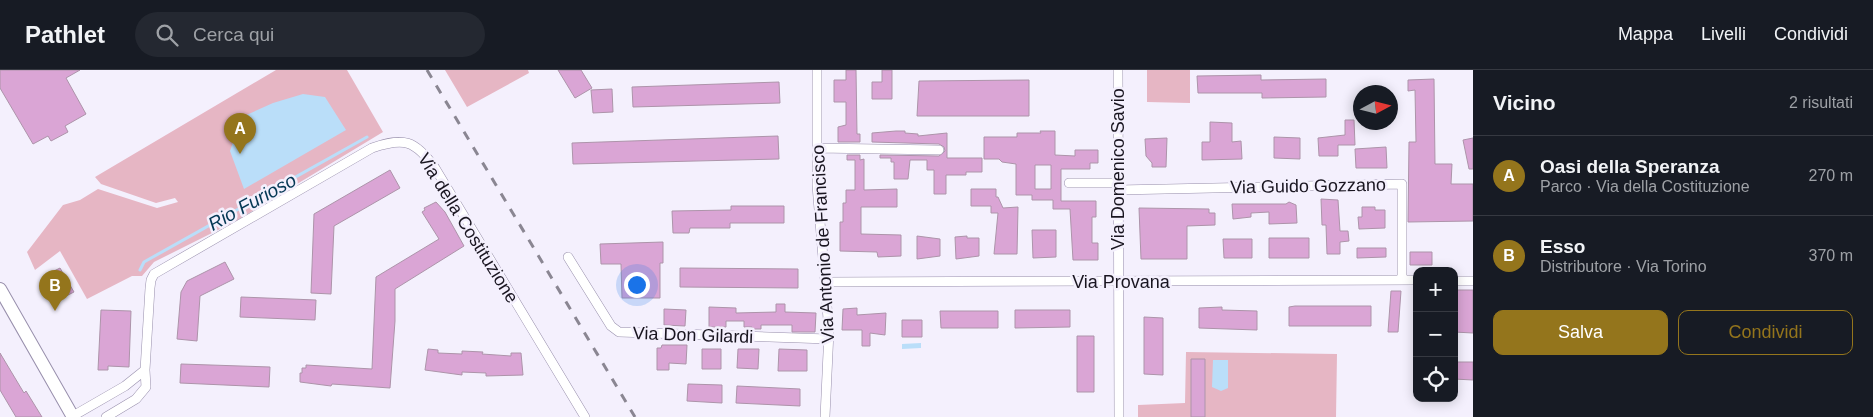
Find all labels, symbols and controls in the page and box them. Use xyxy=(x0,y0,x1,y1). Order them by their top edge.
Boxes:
search box xyxy=(135,12,485,57)
text: Pathlet xyxy=(25,21,105,48)
icon: search xyxy=(153,21,181,49)
text: Cerca qui xyxy=(193,24,274,45)
text: Mappa xyxy=(1618,24,1673,44)
text: Livelli xyxy=(1701,24,1746,44)
text: Condividi xyxy=(1774,24,1848,44)
north arrow xyxy=(1353,85,1398,130)
street label: Via Domenico Savio xyxy=(1108,88,1128,250)
text: Vicino xyxy=(1493,91,1556,114)
text: 2 risultati xyxy=(1789,94,1853,111)
pin: A xyxy=(224,113,256,154)
street label: Via Antonio de Francisco xyxy=(808,144,838,344)
street label: Via della Costituzione xyxy=(414,149,522,307)
text: Oasi della Speranza xyxy=(1540,156,1720,177)
text: A xyxy=(1503,167,1515,184)
text: 270 m xyxy=(1809,167,1853,184)
water label: Rio Furioso xyxy=(204,169,300,235)
street label: Via Guido Gozzano xyxy=(1230,175,1386,197)
text: Parco · Via della Costituzione xyxy=(1540,178,1750,195)
text: Esso xyxy=(1540,236,1585,257)
text: B xyxy=(1503,247,1515,264)
text: 370 m xyxy=(1809,247,1853,264)
text: Distributore · Via Torino xyxy=(1540,258,1707,275)
map controls xyxy=(1413,267,1458,402)
button: + xyxy=(1413,267,1458,312)
pin: B xyxy=(39,270,71,311)
your location xyxy=(624,272,650,298)
street label: Via Provana xyxy=(1072,272,1171,292)
button: Salva xyxy=(1493,310,1668,355)
button: Condividi xyxy=(1678,310,1853,355)
button: − xyxy=(1413,312,1458,357)
street label: Via Don Gilardi xyxy=(632,323,754,347)
button: locate xyxy=(1413,357,1458,402)

